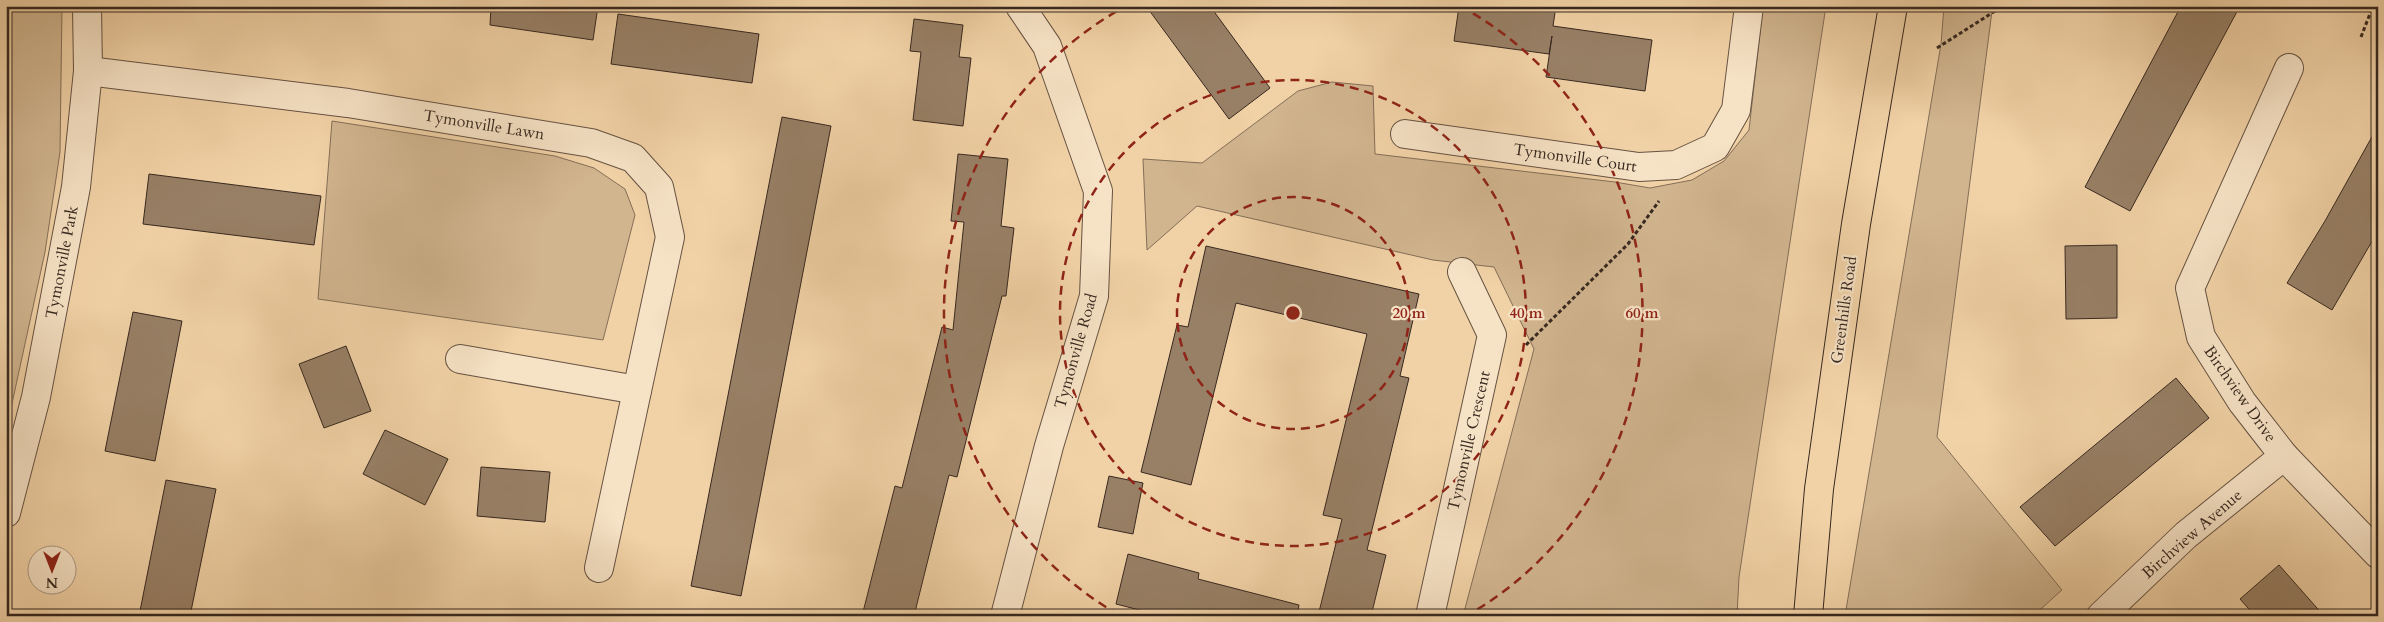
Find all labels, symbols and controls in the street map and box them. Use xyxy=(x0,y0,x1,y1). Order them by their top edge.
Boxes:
street label: Tymonville Lawn xyxy=(422,105,546,145)
street label: Tymonville Court xyxy=(1512,138,1638,178)
street label: Tymonville Park xyxy=(40,203,84,320)
street label: Greenhills Road xyxy=(1826,254,1863,365)
street label: Tymonville Road xyxy=(1049,290,1103,411)
text: 20 m xyxy=(1392,303,1426,323)
text: 40 m xyxy=(1509,303,1543,323)
text: 60 m xyxy=(1625,303,1659,323)
centre of rings xyxy=(1284,304,1302,322)
street label: Birchview Drive xyxy=(2199,341,2281,447)
street label: Tymonville Crescent xyxy=(1442,369,1496,513)
street label: Birchview Avenue xyxy=(2137,484,2247,584)
north arrow xyxy=(28,544,78,594)
text: N xyxy=(46,573,58,592)

